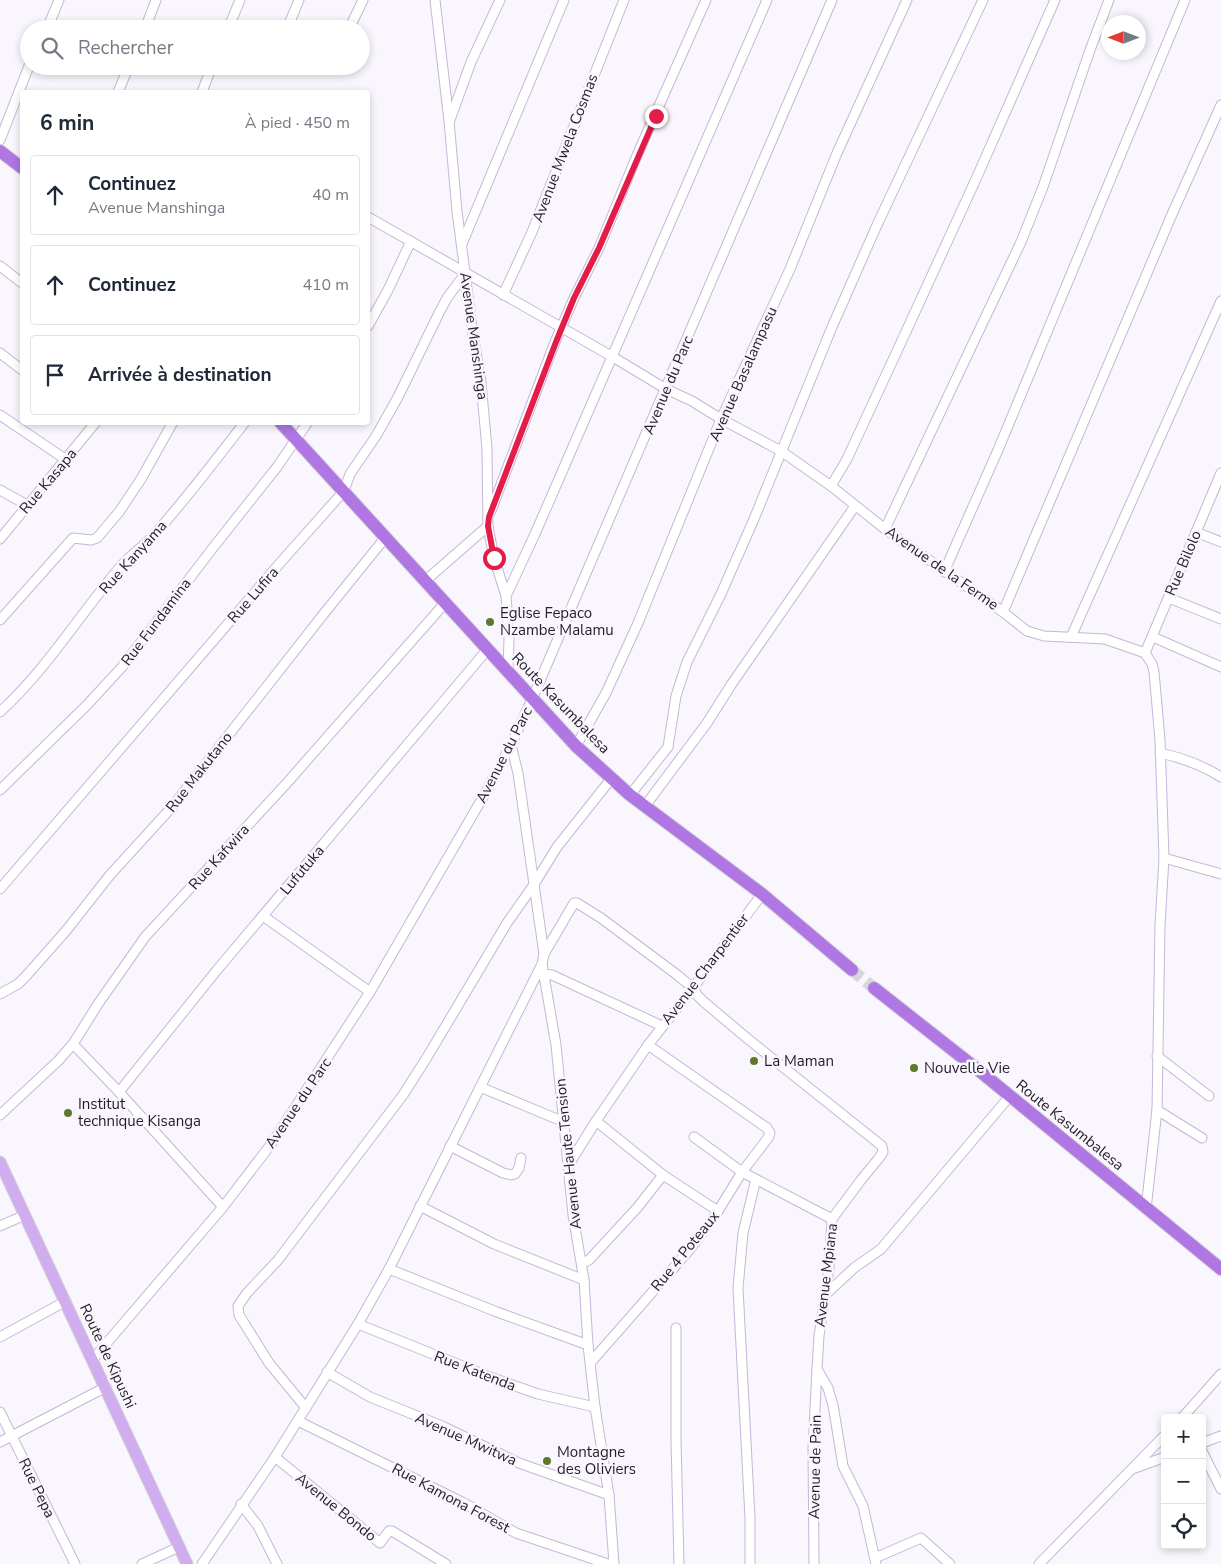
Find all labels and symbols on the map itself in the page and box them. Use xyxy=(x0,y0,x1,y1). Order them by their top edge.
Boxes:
north arrow xyxy=(1101,15,1146,60)
street label: Avenue Mwela Cosmas xyxy=(527,71,603,225)
route end xyxy=(645,105,668,128)
street label: Avenue Manshinga xyxy=(455,271,493,401)
street label: Avenue Basalampasu xyxy=(704,303,782,445)
street label: Avenue du Parc xyxy=(638,333,698,437)
street label: Rue Kasapa xyxy=(15,444,81,518)
street label: Rue Kanyama xyxy=(95,516,171,598)
street label: Avenue de la Ferme xyxy=(881,521,1003,615)
street label: Rue Bilolo xyxy=(1160,527,1206,599)
route start xyxy=(483,547,506,570)
street label: Rue Lufira xyxy=(223,563,283,627)
street label: Rue Fundamina xyxy=(116,574,196,670)
place label: Eglise Fepaco Nzambe Malamu xyxy=(500,603,614,640)
marker: Eglise Fepaco Nzambe Malamu xyxy=(484,616,496,628)
street label: Route Kasumbalesa xyxy=(507,648,615,758)
street label: Avenue du Parc xyxy=(471,704,537,806)
street label: Rue Makutano xyxy=(161,728,237,816)
street label: Rue Kafwira xyxy=(184,820,254,894)
street label: Lufutuka xyxy=(275,841,329,899)
street label: Avenue Charpentier xyxy=(657,909,754,1029)
place label: La Maman xyxy=(764,1051,834,1071)
street label: Avenue du Parc xyxy=(260,1054,336,1152)
marker: La Maman xyxy=(748,1055,760,1067)
place label: Nouvelle Vie xyxy=(924,1058,1010,1078)
marker: Nouvelle Vie xyxy=(908,1062,920,1074)
street label: Route Kasumbalesa xyxy=(1012,1075,1128,1175)
street label: Avenue Haute Tension xyxy=(550,1078,586,1230)
place label: Institut technique Kisanga xyxy=(78,1094,201,1131)
marker: Institut technique Kisanga xyxy=(62,1107,74,1119)
street label: Rue 4 Poteaux xyxy=(646,1207,724,1295)
street label: Avenue Mpiana xyxy=(810,1222,842,1328)
street label: Route de Kipushi xyxy=(75,1300,141,1412)
street label: Rue Katenda xyxy=(431,1346,519,1396)
street label: Avenue Mwitwa xyxy=(412,1408,520,1470)
street label: Avenue de Pain xyxy=(804,1415,826,1519)
place label: Montagne des Oliviers xyxy=(557,1442,636,1479)
street label: Rue Pepa xyxy=(14,1455,60,1521)
marker: Montagne des Oliviers xyxy=(541,1455,553,1467)
street label: Rue Kamona Forest xyxy=(388,1458,514,1538)
street label: Avenue Bondo xyxy=(291,1468,381,1546)

